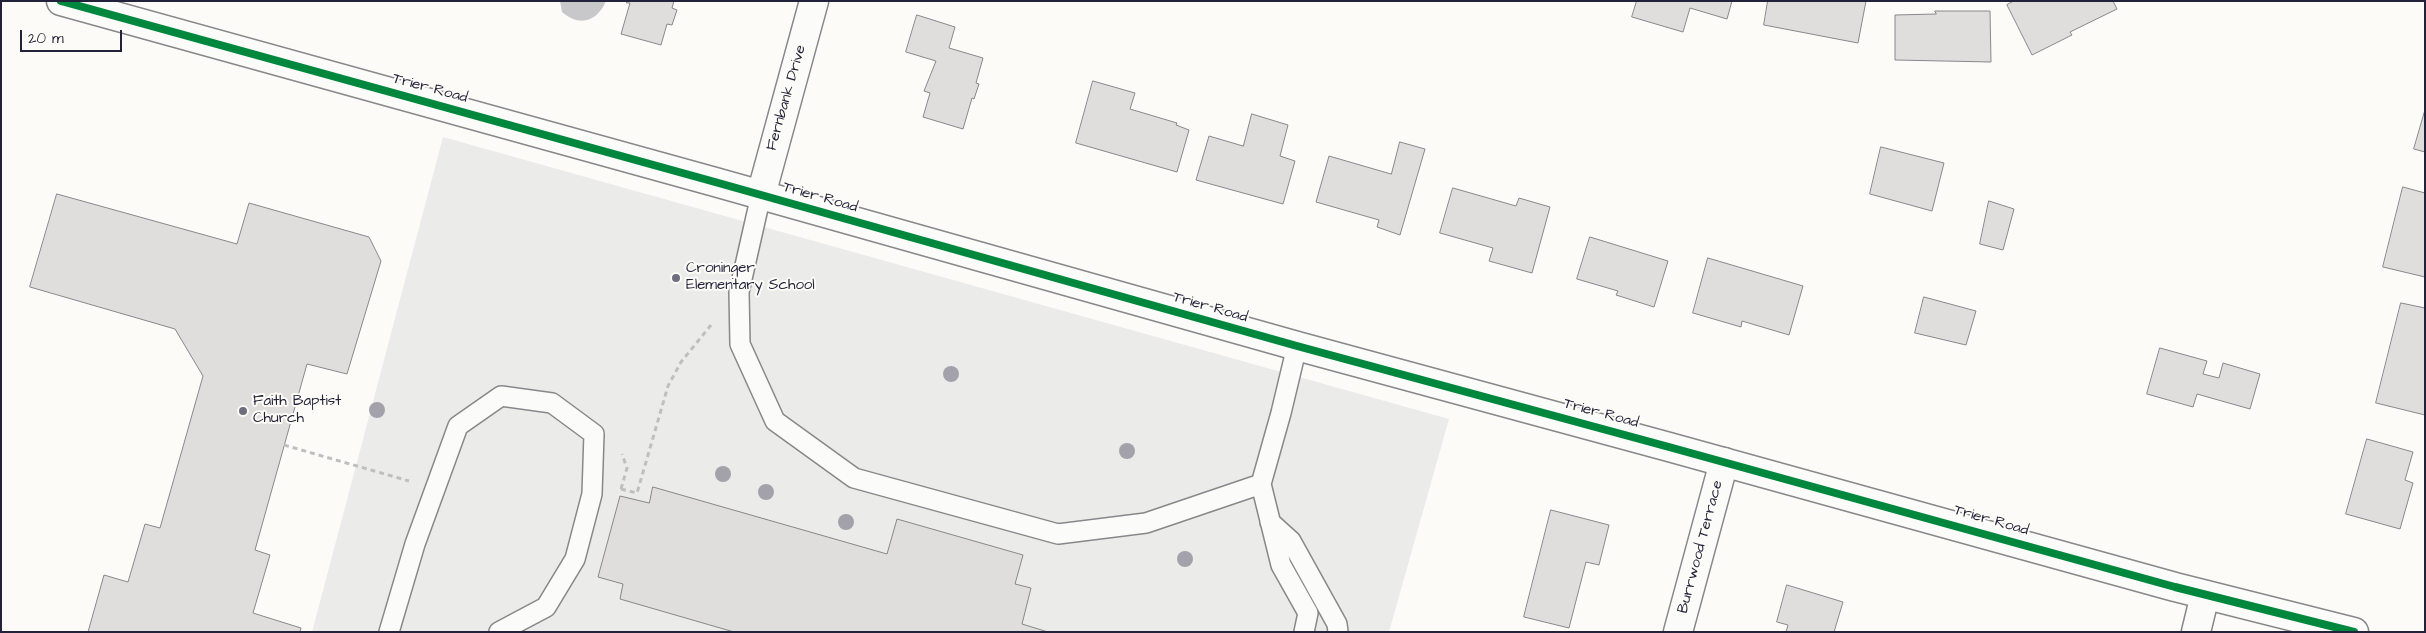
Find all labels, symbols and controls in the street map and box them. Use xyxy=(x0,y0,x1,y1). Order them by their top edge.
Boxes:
scale bar xyxy=(22,20,125,52)
text: 20 m xyxy=(28,28,64,49)
street label: Fernbank Drive xyxy=(763,43,811,153)
street label: Trier Road xyxy=(391,70,469,108)
street label: Trier Road xyxy=(781,179,859,217)
place label: Croninger Elementary School xyxy=(686,260,815,295)
marker: Croninger Elementary School xyxy=(670,272,682,284)
street label: Trier Road xyxy=(1171,289,1249,327)
place label: Faith Baptist Church xyxy=(253,393,341,428)
street label: Trier Road xyxy=(1562,395,1640,433)
marker: Faith Baptist Church xyxy=(237,405,249,417)
street label: Burrwood Terrace xyxy=(1675,479,1727,615)
street label: Trier Road xyxy=(1952,502,2030,540)

